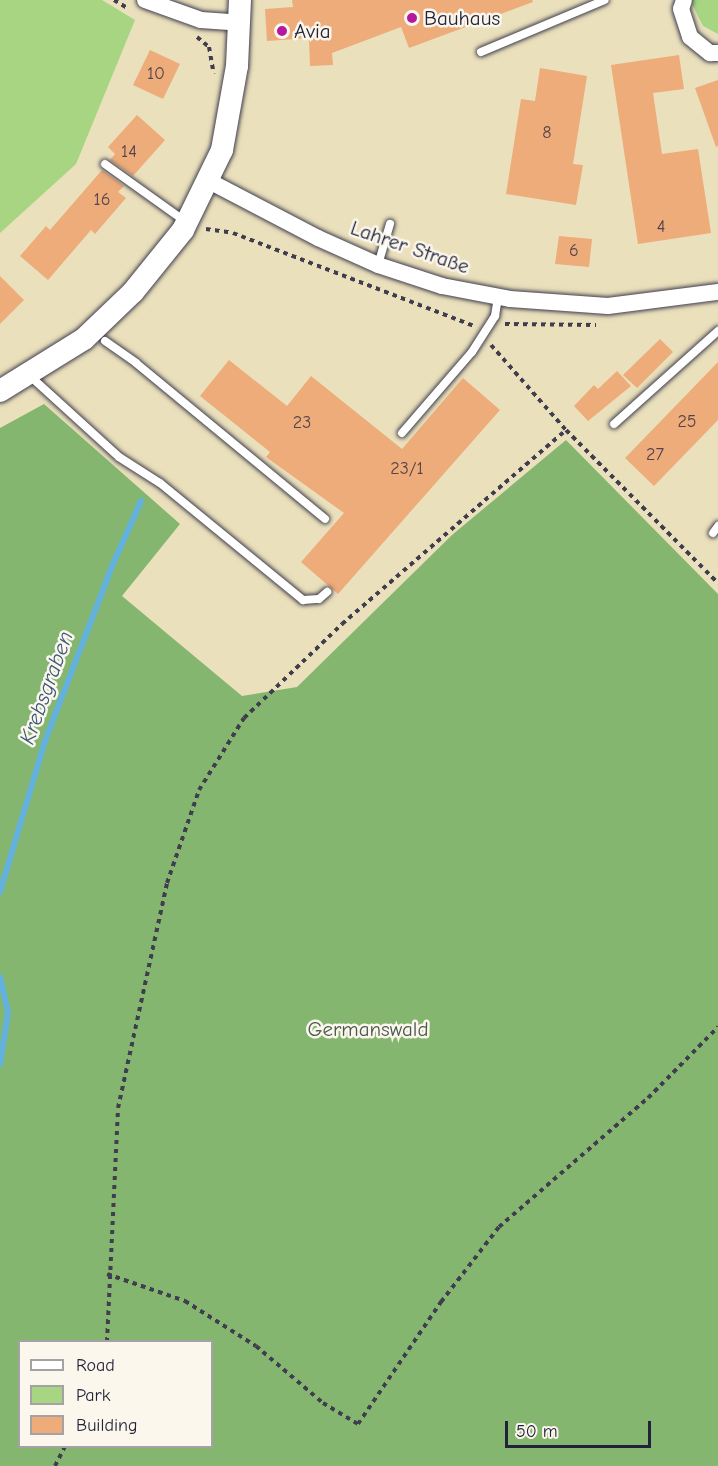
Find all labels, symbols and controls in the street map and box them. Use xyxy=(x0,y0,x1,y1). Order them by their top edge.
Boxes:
place label: Bauhaus xyxy=(424,5,500,31)
marker: Bauhaus xyxy=(405,11,419,25)
place label: Avia xyxy=(294,18,331,44)
marker: Avia xyxy=(275,24,289,38)
house number: 10 xyxy=(147,63,165,85)
house number: 8 xyxy=(542,122,552,144)
house number: 14 xyxy=(121,141,137,163)
house number: 16 xyxy=(94,189,110,211)
street label: Lahrer Straße xyxy=(347,215,473,279)
house number: 4 xyxy=(657,216,665,238)
house number: 6 xyxy=(569,240,579,262)
house number: 25 xyxy=(677,411,697,433)
house number: 23 xyxy=(293,412,311,434)
house number: 27 xyxy=(646,444,664,466)
house number: 23/1 xyxy=(390,458,424,480)
water label: Krebsgraben xyxy=(14,628,80,748)
park label: Germanswald xyxy=(307,1016,429,1042)
legend xyxy=(18,1340,213,1448)
text: Road xyxy=(76,1355,115,1376)
text: Park xyxy=(76,1385,110,1406)
scale bar xyxy=(508,1409,654,1447)
text: Building xyxy=(76,1415,138,1436)
text: 50 m xyxy=(516,1421,558,1442)

